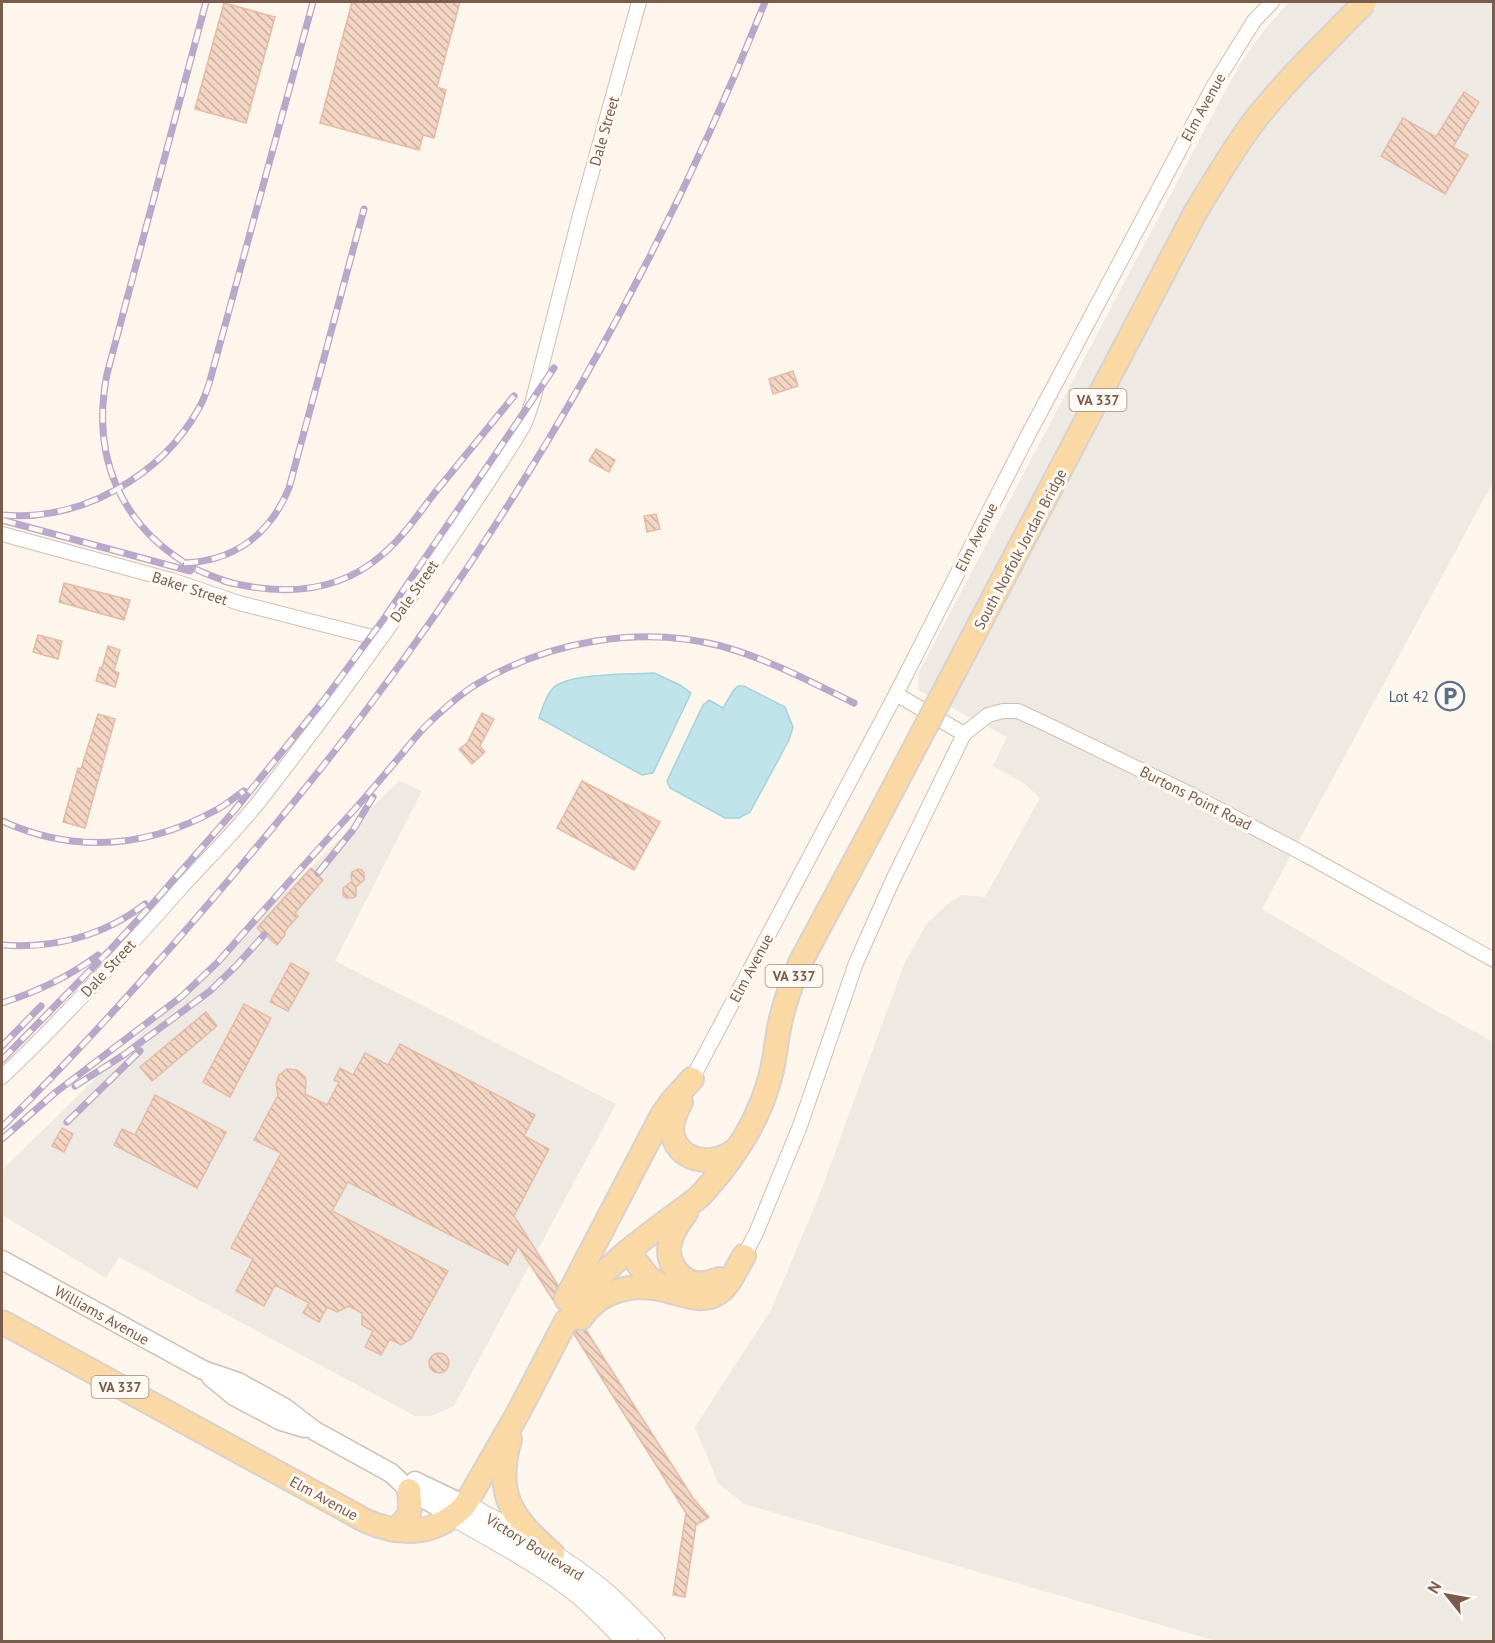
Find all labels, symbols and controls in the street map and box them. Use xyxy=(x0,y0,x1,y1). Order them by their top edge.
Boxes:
street label: Elm Avenue xyxy=(1177,70,1229,144)
street label: Dale Street xyxy=(585,94,623,168)
road number: VA 337 xyxy=(1070,389,1126,411)
street label: South Norfolk Jordan Bridge xyxy=(970,465,1070,633)
street label: Elm Avenue xyxy=(951,499,1001,575)
street label: Dale Street xyxy=(386,556,442,626)
street label: Baker Street xyxy=(150,567,230,609)
parking icon: Lot 42 xyxy=(1434,680,1466,712)
place label: Lot 42 xyxy=(1389,687,1429,706)
street label: Burtons Point Road xyxy=(1137,762,1255,834)
street label: Elm Avenue xyxy=(725,930,777,1006)
street label: Dale Street xyxy=(77,935,139,1001)
road number: VA 337 xyxy=(766,965,822,987)
street label: Williams Avenue xyxy=(51,1281,153,1349)
road number: VA 337 xyxy=(92,1376,148,1398)
street label: Elm Avenue xyxy=(287,1472,361,1524)
street label: Victory Boulevard xyxy=(482,1509,588,1585)
north arrow xyxy=(1417,1565,1477,1625)
text: N xyxy=(1423,1578,1445,1597)

